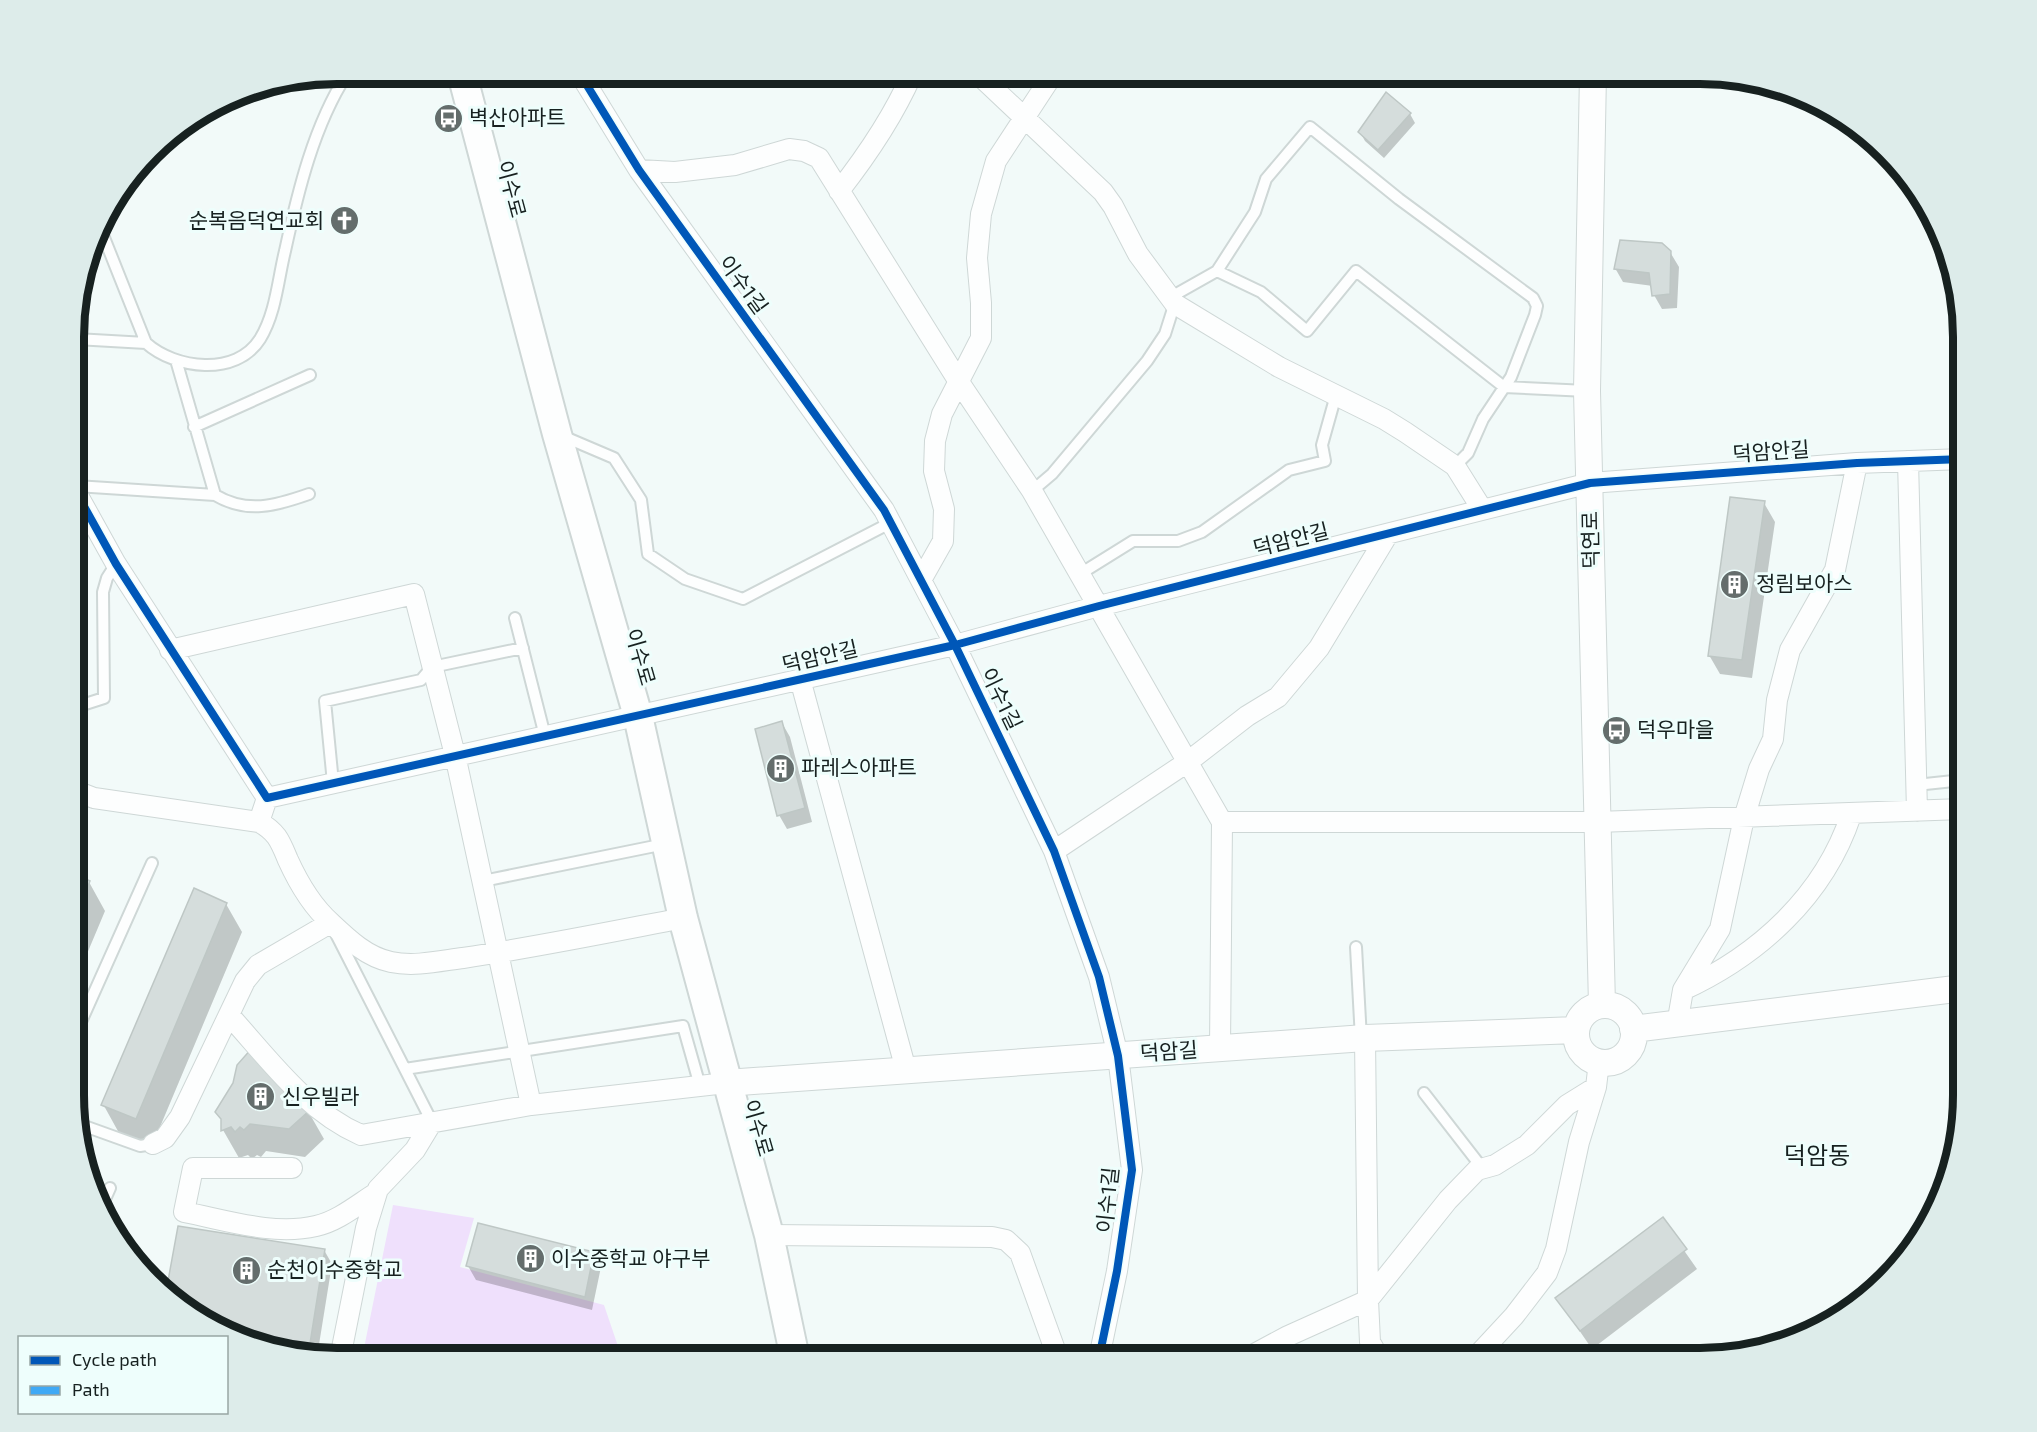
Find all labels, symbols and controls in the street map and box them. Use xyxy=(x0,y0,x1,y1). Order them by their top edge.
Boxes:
bus stop icon: 벽산아파트 xyxy=(432,102,464,134)
place label: 벽산아파트 xyxy=(469,104,566,129)
street label: 이수로 xyxy=(493,157,532,220)
church icon: 순복음덕연교회 xyxy=(329,205,361,237)
place label: 순복음덕연교회 xyxy=(189,207,324,232)
street label: 이수1길 xyxy=(715,250,774,318)
street label: 덕암안길 xyxy=(1731,435,1810,466)
street label: 덕연로 xyxy=(1576,511,1603,569)
street label: 덕암안길 xyxy=(1250,517,1331,560)
building icon: 정림보아스 xyxy=(1719,568,1751,600)
place label: 정림보아스 xyxy=(1756,570,1853,595)
street label: 이수로 xyxy=(621,625,661,688)
street label: 덕암안길 xyxy=(779,635,860,676)
street label: 이수1길 xyxy=(977,663,1028,734)
bus stop icon: 덕우마을 xyxy=(1600,714,1632,746)
place label: 덕우마을 xyxy=(1637,716,1714,741)
building icon: 파레스아파트 xyxy=(764,752,796,784)
place label: 파레스아파트 xyxy=(801,754,917,779)
street label: 덕암길 xyxy=(1139,1036,1199,1065)
building icon: 신우빌라 xyxy=(245,1081,277,1113)
place label: 신우빌라 xyxy=(282,1083,359,1108)
street label: 이수로 xyxy=(739,1096,779,1159)
district label: 덕암동 xyxy=(1784,1140,1850,1169)
street label: 이수1길 xyxy=(1091,1166,1122,1234)
building icon: 이수중학교 야구부 xyxy=(514,1243,546,1275)
place label: 이수중학교 야구부 xyxy=(551,1245,710,1270)
building icon: 순천이수중학교 xyxy=(230,1254,262,1286)
place label: 순천이수중학교 xyxy=(267,1256,402,1281)
legend xyxy=(18,1336,228,1414)
text: Cycle path xyxy=(72,1348,157,1370)
text: Path xyxy=(72,1378,110,1400)

